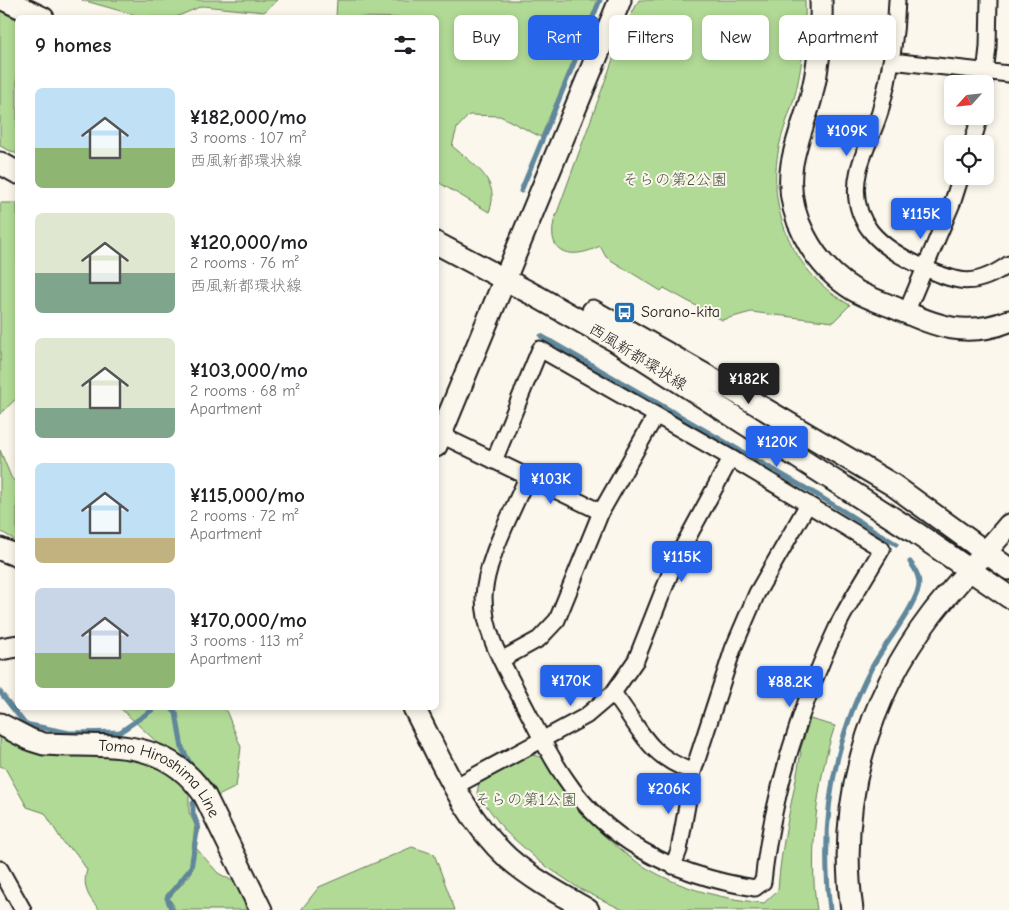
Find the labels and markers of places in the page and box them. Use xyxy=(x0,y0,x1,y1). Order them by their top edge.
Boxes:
pin: ¥109K xyxy=(812,114,882,157)
pin: ¥115K xyxy=(886,198,956,240)
bus stop icon: Sorano-kita xyxy=(613,300,637,324)
place label: Sorano-kita xyxy=(641,303,720,321)
pin: ¥182K xyxy=(714,362,784,405)
pin: ¥120K xyxy=(742,426,812,468)
pin: ¥103K xyxy=(516,462,586,505)
pin: ¥115K xyxy=(647,540,717,583)
pin: ¥170K xyxy=(536,664,606,707)
pin: ¥88.2K xyxy=(749,666,831,708)
pin: ¥206K xyxy=(634,772,704,815)

